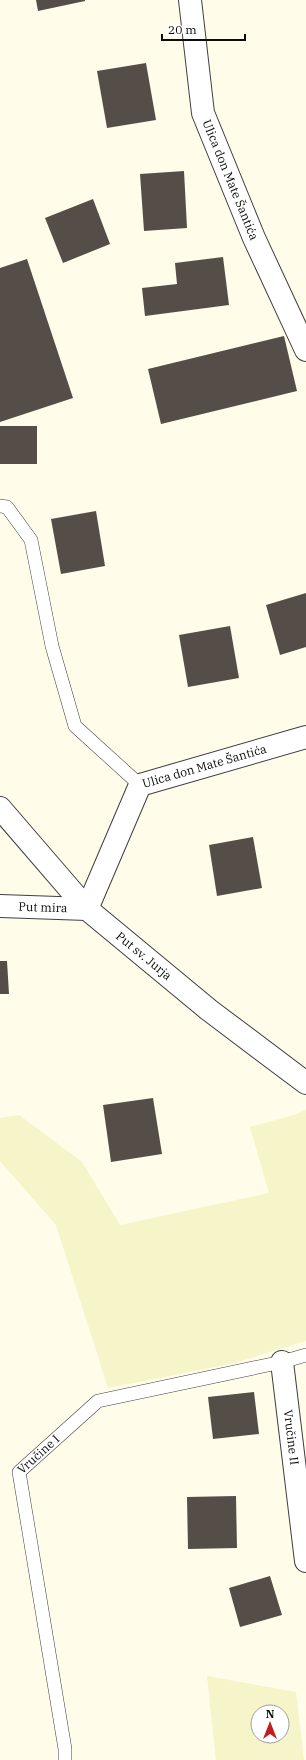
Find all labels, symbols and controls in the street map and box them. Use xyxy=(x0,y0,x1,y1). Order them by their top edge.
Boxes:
scale bar xyxy=(162,16,245,42)
text: 20 m xyxy=(168,22,197,37)
street label: Ulica don Mate Šantića xyxy=(200,117,262,243)
street label: Ulica don Mate Šantića xyxy=(140,741,269,791)
street label: Put mira xyxy=(18,899,68,915)
street label: Put sv. Jurja xyxy=(113,928,175,983)
street label: Vručine II xyxy=(281,1409,302,1466)
street label: Vručine I xyxy=(14,1431,62,1477)
north arrow xyxy=(250,1704,290,1744)
text: N xyxy=(266,1707,275,1721)

